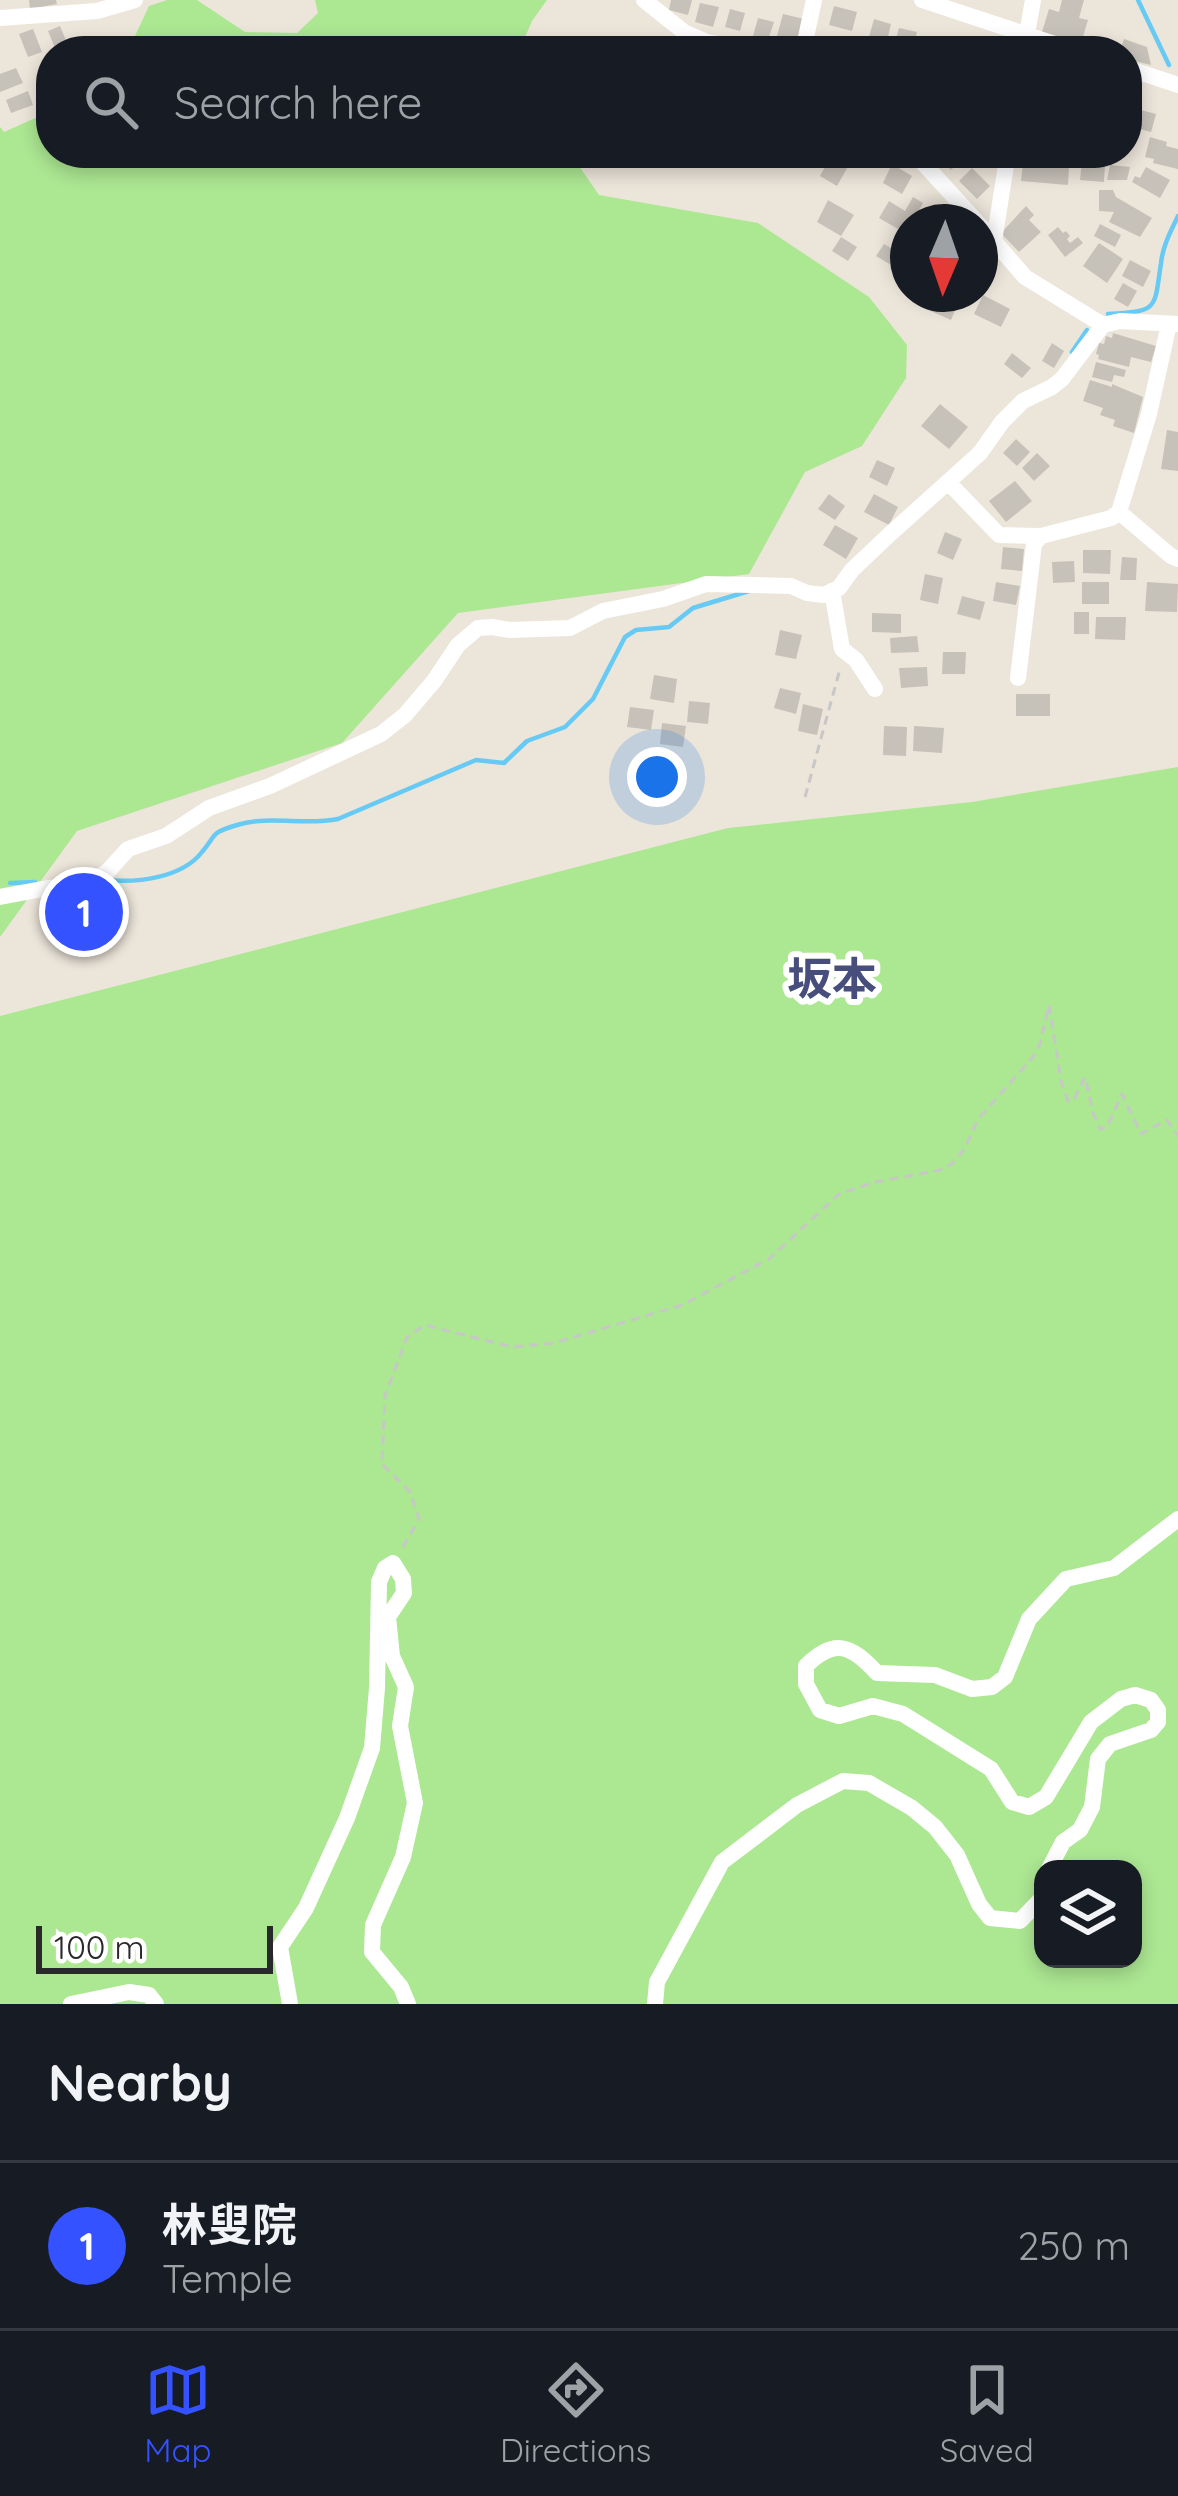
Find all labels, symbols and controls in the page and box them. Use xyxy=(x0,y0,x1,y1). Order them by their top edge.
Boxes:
search box xyxy=(36,36,1142,168)
icon: search xyxy=(78,69,144,135)
text: Search here xyxy=(174,74,422,130)
north arrow xyxy=(890,204,998,312)
your location xyxy=(627,747,687,807)
pin: 1 xyxy=(45,867,123,957)
district label: 坂本 xyxy=(787,950,877,1006)
map controls xyxy=(1034,1860,1142,1968)
button: layers xyxy=(1034,1860,1142,1968)
scale bar xyxy=(36,1920,273,1973)
text: 100 m xyxy=(54,1926,145,1967)
text: Nearby xyxy=(48,2050,232,2114)
text: 林叟院 xyxy=(162,2196,297,2252)
text: 1 xyxy=(79,2221,95,2270)
text: 250 m xyxy=(1018,2221,1130,2270)
text: Temple xyxy=(162,2254,293,2303)
tab: Map xyxy=(144,2357,212,2470)
tab: Directions xyxy=(500,2357,651,2470)
tab: Saved xyxy=(940,2357,1034,2470)

